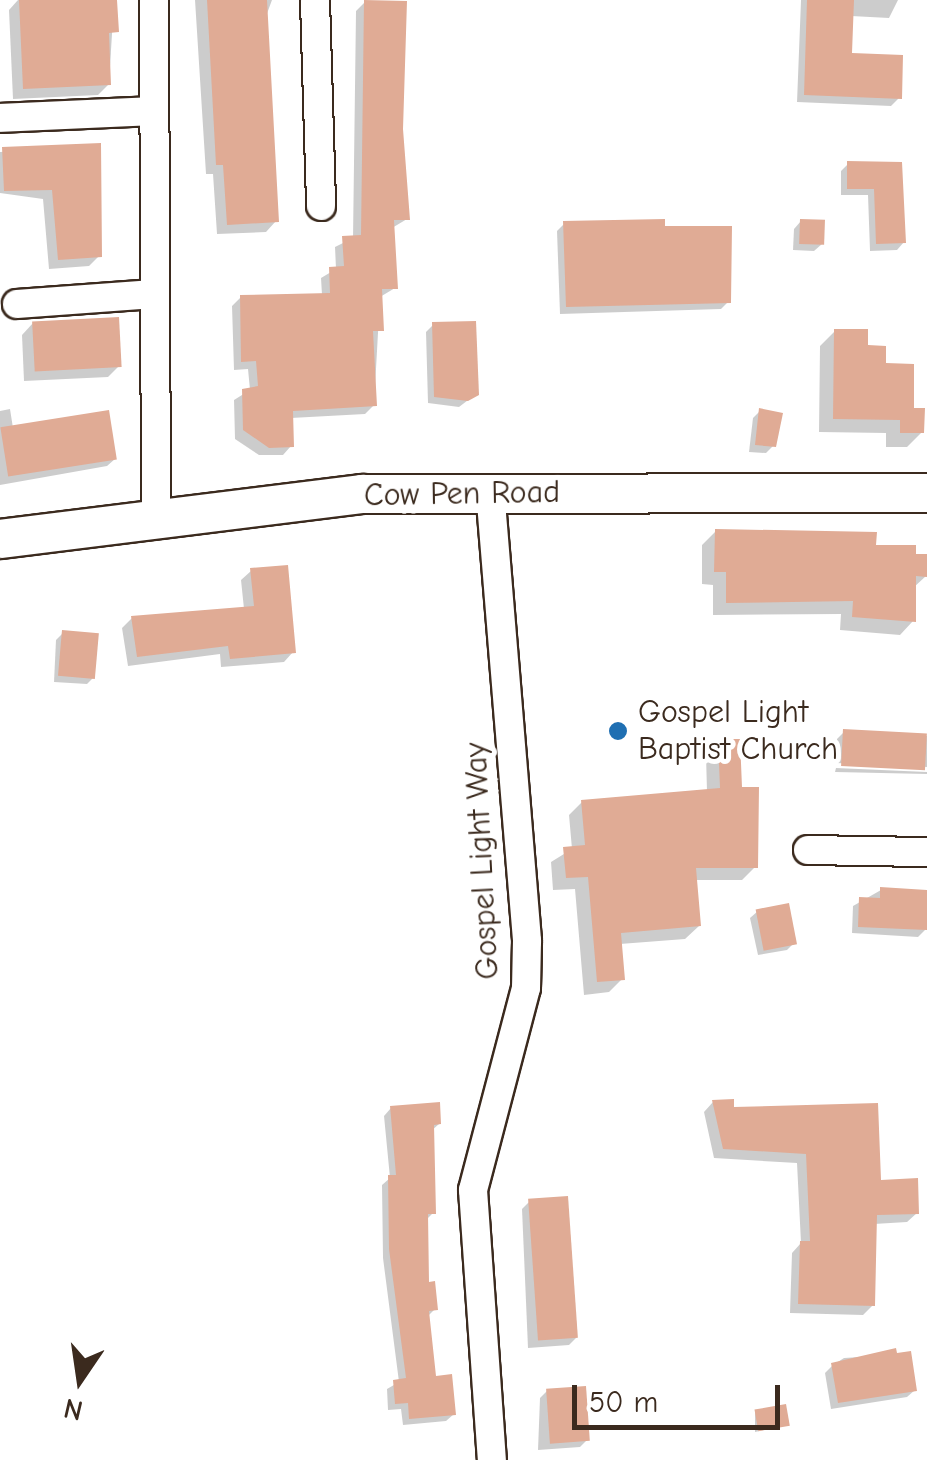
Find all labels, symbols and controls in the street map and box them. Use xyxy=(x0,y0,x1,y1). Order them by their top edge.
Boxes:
street label: Cow Pen Road xyxy=(364,473,560,515)
place label: Gospel Light Baptist Church xyxy=(638,694,838,769)
marker: Gospel Light Baptist Church xyxy=(607,720,629,742)
street label: Gospel Light Way xyxy=(457,742,507,980)
north arrow xyxy=(30,1330,130,1430)
scale bar xyxy=(577,1365,784,1427)
text: 50 m xyxy=(589,1385,658,1420)
text: N xyxy=(61,1392,86,1427)

